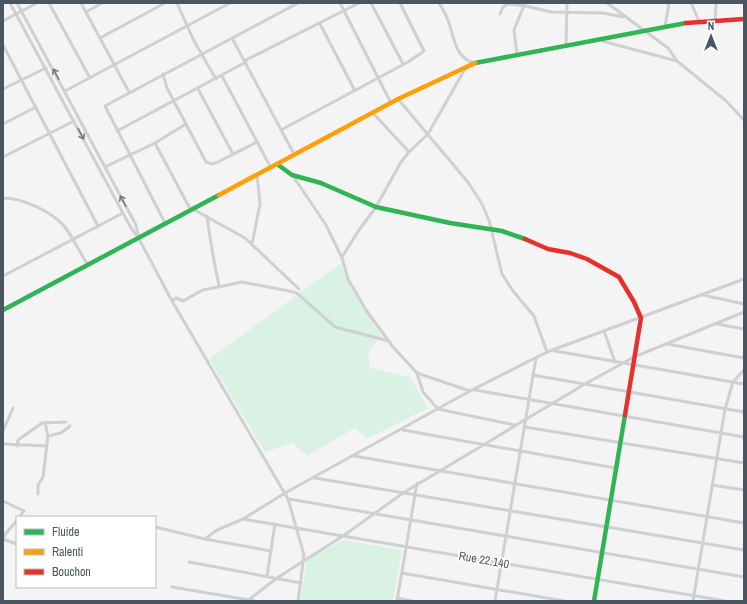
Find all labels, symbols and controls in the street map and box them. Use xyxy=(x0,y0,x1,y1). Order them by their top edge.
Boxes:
north arrow xyxy=(691,16,731,56)
text: N xyxy=(708,19,714,33)
one-way arrow xyxy=(51,68,59,80)
one-way arrow xyxy=(78,128,85,140)
one-way arrow xyxy=(119,195,127,207)
legend xyxy=(16,516,156,588)
text: Fluide xyxy=(52,524,79,540)
text: Ralenti xyxy=(52,544,83,560)
street label: Rue 22.140 xyxy=(458,548,510,572)
text: Bouchon xyxy=(52,564,91,580)

